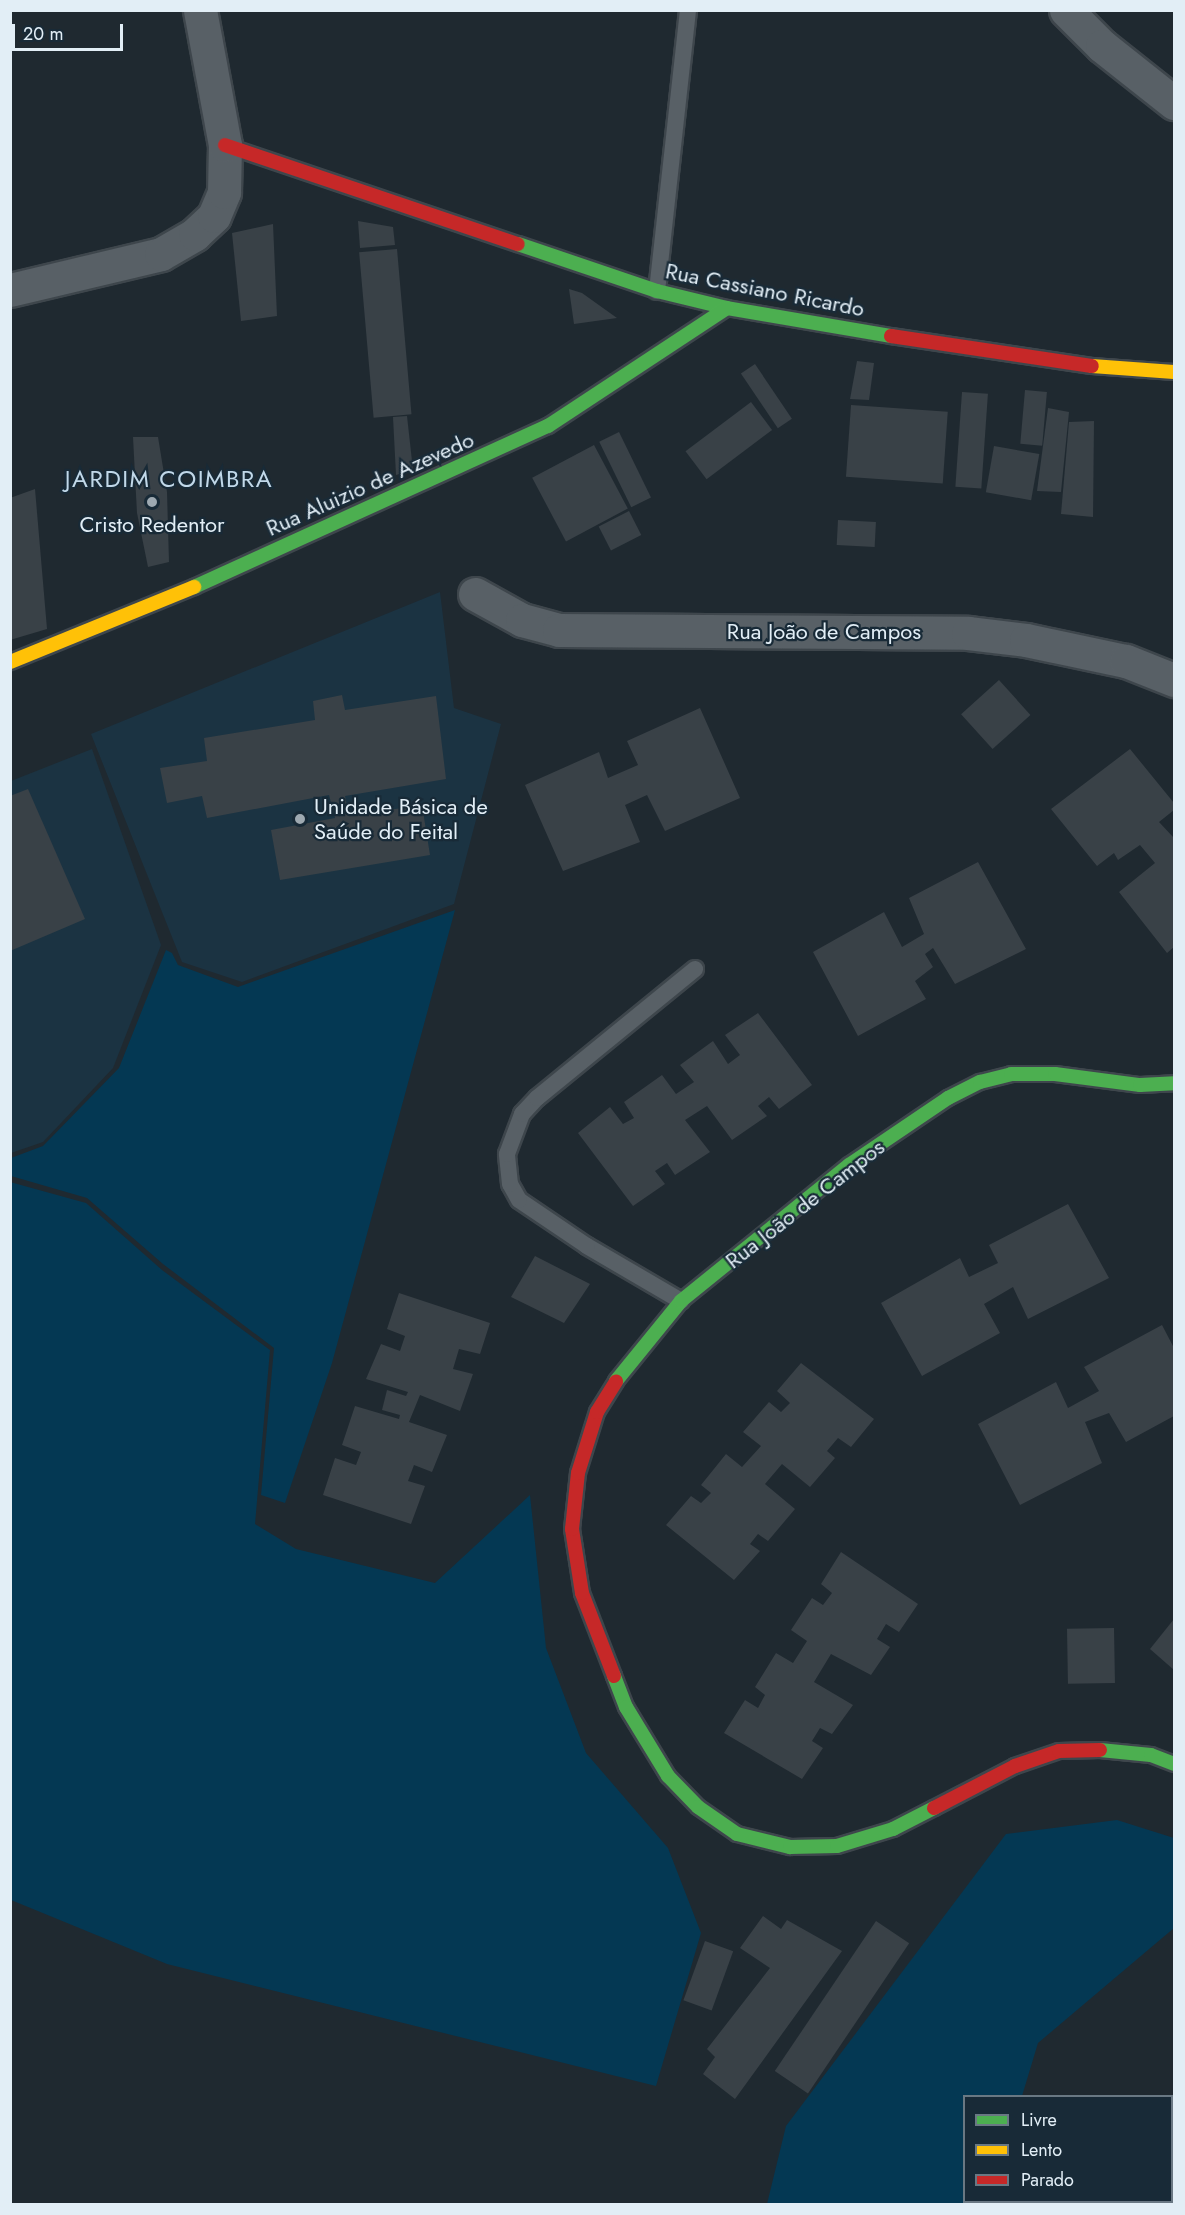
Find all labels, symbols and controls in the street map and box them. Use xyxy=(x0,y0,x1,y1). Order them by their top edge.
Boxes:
scale bar xyxy=(15,12,126,50)
text: 20 m xyxy=(23,21,63,47)
street label: Rua Cassiano Ricardo xyxy=(663,258,867,322)
street label: Rua Aluizio de Azevedo xyxy=(262,426,478,542)
district label: JARDIM COIMBRA xyxy=(65,465,273,493)
marker: Cristo Redentor xyxy=(145,495,159,509)
place label: Cristo Redentor xyxy=(79,512,225,538)
street label: Rua João de Campos xyxy=(727,619,921,645)
place label: Unidade Básica de Saúde do Feital xyxy=(314,793,488,844)
marker: Unidade Básica de Saúde do Feital xyxy=(291,810,309,828)
street label: Rua João de Campos xyxy=(720,1134,890,1274)
legend xyxy=(963,2095,1173,2203)
text: Livre xyxy=(1021,2107,1057,2133)
text: Lento xyxy=(1021,2137,1062,2163)
text: Parado xyxy=(1021,2167,1074,2193)

